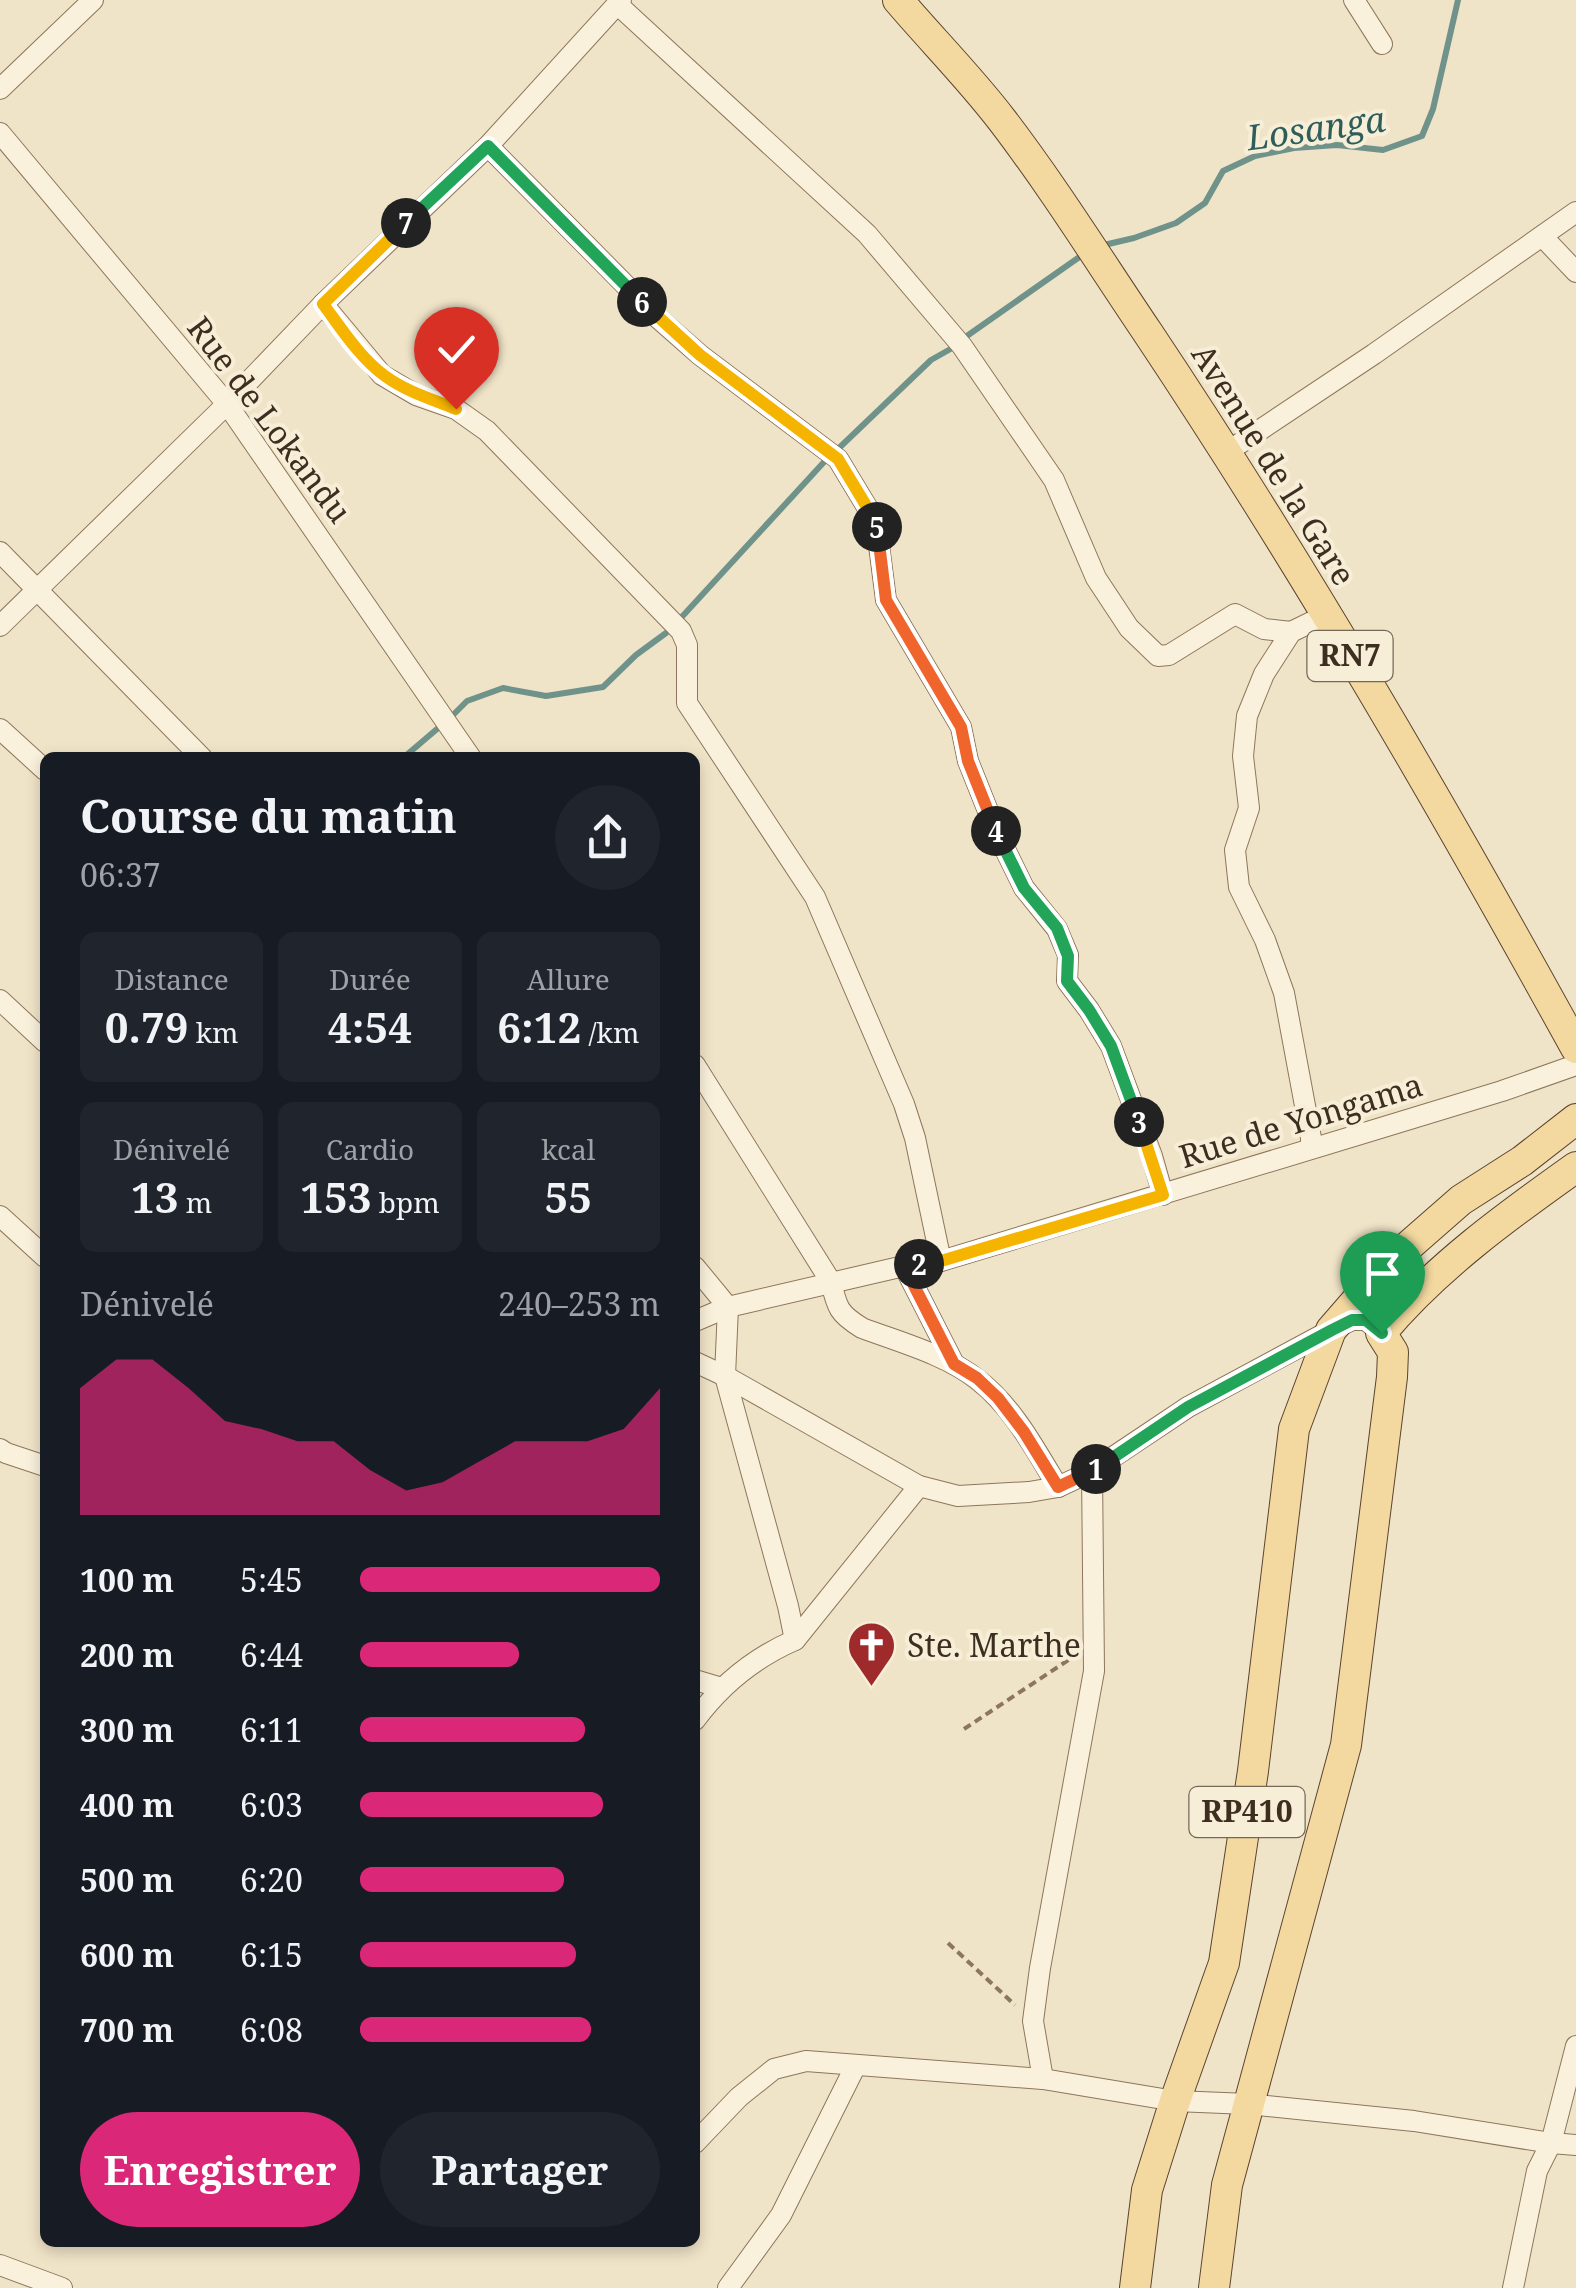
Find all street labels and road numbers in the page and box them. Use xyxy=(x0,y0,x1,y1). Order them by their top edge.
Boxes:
street label: Rue de Lokandu xyxy=(179,307,362,531)
street label: Avenue de la Gare xyxy=(1183,335,1366,593)
road number: RN7 xyxy=(1308,631,1392,681)
street label: Rue de Yongama xyxy=(1174,1062,1427,1177)
road number: RP410 xyxy=(1190,1787,1304,1837)

